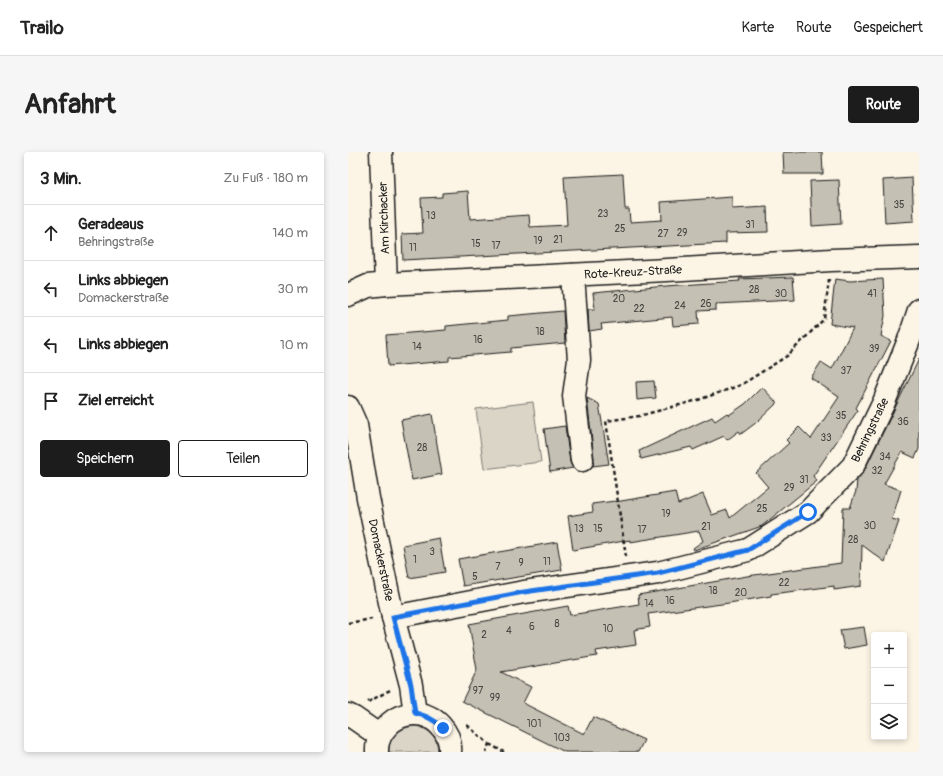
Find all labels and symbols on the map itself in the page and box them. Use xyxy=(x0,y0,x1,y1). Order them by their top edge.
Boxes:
street label: Am Kirchacker xyxy=(376,180,393,255)
house number: 35 xyxy=(894,199,905,211)
house number: 23 xyxy=(598,208,609,220)
house number: 13 xyxy=(426,210,436,222)
house number: 31 xyxy=(745,219,755,231)
house number: 25 xyxy=(614,223,626,235)
house number: 29 xyxy=(677,227,687,239)
house number: 27 xyxy=(658,228,669,240)
house number: 21 xyxy=(553,234,563,246)
house number: 19 xyxy=(533,235,543,247)
house number: 15 xyxy=(471,238,481,250)
house number: 17 xyxy=(491,240,501,252)
house number: 11 xyxy=(409,242,417,254)
street label: Rote-Kreuz-Straße xyxy=(584,262,682,283)
house number: 28 xyxy=(749,284,759,296)
house number: 30 xyxy=(775,288,787,300)
house number: 41 xyxy=(867,288,877,300)
house number: 20 xyxy=(613,293,625,305)
house number: 26 xyxy=(700,298,712,310)
house number: 24 xyxy=(674,300,686,312)
house number: 22 xyxy=(633,303,645,315)
house number: 18 xyxy=(536,326,544,338)
house number: 16 xyxy=(473,334,483,346)
house number: 14 xyxy=(412,341,422,353)
house number: 39 xyxy=(869,343,879,355)
house number: 37 xyxy=(841,365,852,377)
street label: Behringstraße xyxy=(848,395,893,465)
house number: 35 xyxy=(836,410,847,422)
house number: 36 xyxy=(897,416,909,428)
house number: 33 xyxy=(820,432,832,444)
house number: 28 xyxy=(417,442,427,454)
house number: 34 xyxy=(879,451,891,463)
house number: 32 xyxy=(871,465,883,477)
house number: 31 xyxy=(799,474,809,486)
house number: 29 xyxy=(784,482,794,494)
house number: 25 xyxy=(756,503,768,515)
route start xyxy=(799,503,817,521)
house number: 19 xyxy=(661,508,671,520)
street label: Domackerstraße xyxy=(364,518,397,603)
house number: 30 xyxy=(864,520,876,532)
house number: 21 xyxy=(701,521,711,533)
house number: 13 xyxy=(574,523,584,535)
house number: 15 xyxy=(593,523,603,535)
house number: 17 xyxy=(637,524,647,536)
house number: 28 xyxy=(848,534,858,546)
house number: 3 xyxy=(429,546,435,558)
house number: 1 xyxy=(413,554,417,566)
house number: 11 xyxy=(543,556,551,568)
house number: 9 xyxy=(518,557,524,569)
house number: 7 xyxy=(495,561,501,573)
house number: 5 xyxy=(472,571,478,583)
house number: 22 xyxy=(778,577,790,589)
house number: 18 xyxy=(709,585,717,597)
house number: 20 xyxy=(735,587,747,599)
house number: 16 xyxy=(665,595,675,607)
house number: 14 xyxy=(644,598,654,610)
house number: 8 xyxy=(554,618,560,630)
house number: 6 xyxy=(529,621,535,633)
house number: 10 xyxy=(603,623,614,635)
house number: 4 xyxy=(506,625,512,637)
house number: 2 xyxy=(481,629,487,641)
house number: 97 xyxy=(473,685,484,697)
house number: 99 xyxy=(490,692,500,704)
house number: 101 xyxy=(527,718,541,730)
route end xyxy=(434,719,452,737)
house number: 103 xyxy=(554,732,571,744)

